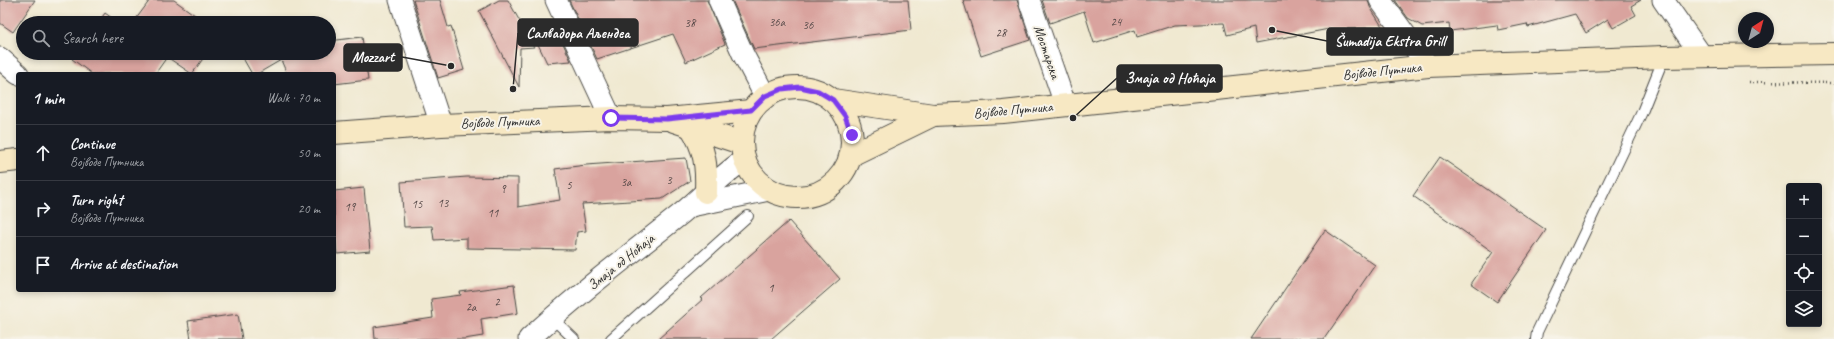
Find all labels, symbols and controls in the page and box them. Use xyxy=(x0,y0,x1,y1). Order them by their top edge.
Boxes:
north arrow xyxy=(1738,12,1774,48)
house number: 36a xyxy=(769,14,786,30)
house number: 24 xyxy=(1111,14,1123,30)
house number: 38 xyxy=(685,15,697,31)
search box xyxy=(16,16,336,60)
house number: 36 xyxy=(803,17,814,33)
callout: Салвадора Аљендеа xyxy=(518,19,638,46)
street label: Мостарска xyxy=(1030,23,1064,82)
text: Салвадора Аљендеа xyxy=(526,24,631,43)
house number: 28 xyxy=(996,25,1008,41)
icon: search xyxy=(30,27,52,49)
callout: Šumadija Ekstra Grill xyxy=(1327,28,1453,55)
text: Search here xyxy=(62,29,123,48)
text: Šumadija Ekstra Grill xyxy=(1335,32,1449,51)
callout: Mozzart xyxy=(344,44,402,71)
text: Mozzart xyxy=(352,48,396,67)
street label: Војводе Путника xyxy=(1342,58,1424,84)
callout: Змаја од Ноћаја xyxy=(1117,65,1222,92)
text: Змаја од Ноћаја xyxy=(1125,69,1216,88)
text: 1 min xyxy=(32,88,65,109)
text: Walk · 70 m xyxy=(267,90,320,106)
street label: Војводе Путника xyxy=(973,98,1054,122)
route start xyxy=(602,109,620,127)
street label: Војводе Путника xyxy=(460,112,541,132)
route end xyxy=(843,126,861,144)
text: Continue xyxy=(70,135,115,154)
icon: ahead xyxy=(32,142,54,164)
text: 50 m xyxy=(298,145,320,161)
text: Војводе Путника xyxy=(70,154,143,170)
house number: 3 xyxy=(666,172,673,188)
house number: 3a xyxy=(621,174,632,190)
house number: 5 xyxy=(566,177,572,193)
house number: 9 xyxy=(500,181,507,197)
map controls xyxy=(1786,183,1822,327)
button: + xyxy=(1786,183,1822,219)
text: Turn right xyxy=(70,191,123,210)
house number: 13 xyxy=(438,195,450,211)
house number: 15 xyxy=(412,196,423,212)
icon: right xyxy=(32,198,54,220)
house number: 19 xyxy=(345,199,357,215)
text: 20 m xyxy=(298,201,320,217)
house number: 11 xyxy=(488,205,499,221)
text: Војводе Путника xyxy=(70,210,143,226)
button: − xyxy=(1786,219,1822,255)
street label: Змаја од Ноћаја xyxy=(584,229,658,294)
icon: arrive xyxy=(32,254,54,276)
text: Arrive at destination xyxy=(70,255,177,274)
button: locate xyxy=(1786,255,1822,291)
house number: 1 xyxy=(768,280,774,296)
button: layers xyxy=(1786,291,1822,327)
house number: 2 xyxy=(494,294,501,310)
house number: 2a xyxy=(466,299,477,315)

